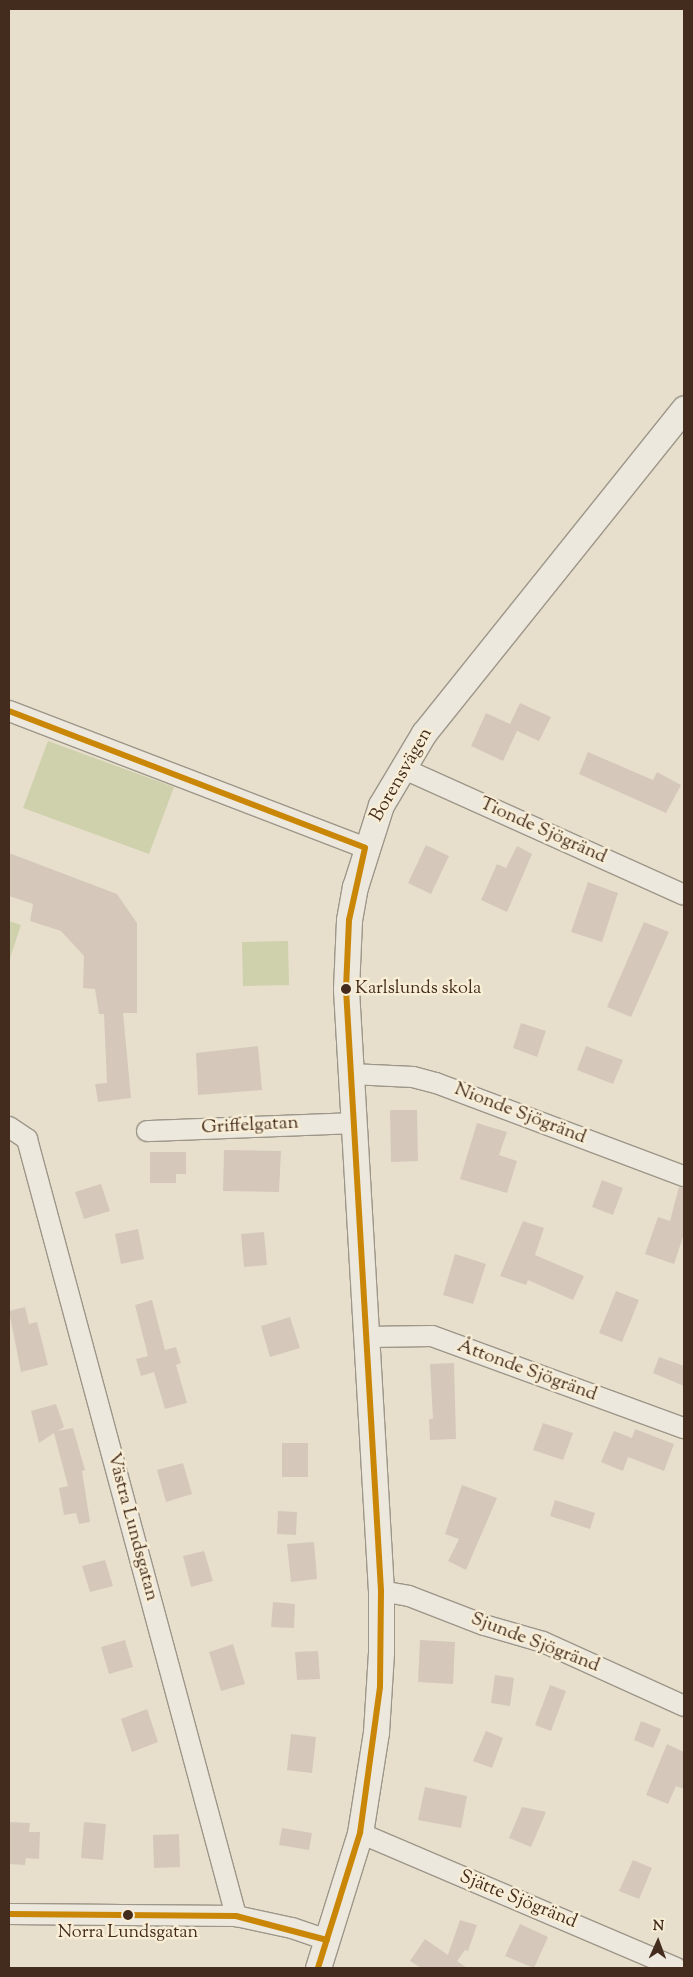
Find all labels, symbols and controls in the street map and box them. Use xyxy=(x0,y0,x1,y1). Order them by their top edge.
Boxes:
street label: Borensvägen xyxy=(366,724,438,826)
street label: Tionde Sjögränd xyxy=(476,793,610,869)
place label: Karlslunds skola xyxy=(355,978,481,1000)
marker: Karlslunds skola xyxy=(341,984,351,994)
street label: Nionde Sjögränd xyxy=(451,1078,589,1150)
street label: Griffelgatan xyxy=(201,1112,299,1140)
street label: Åttonde Sjögränd xyxy=(454,1335,600,1407)
street label: Västra Lundsgatan xyxy=(101,1450,163,1604)
street label: Sjunde Sjögränd xyxy=(467,1608,603,1678)
street label: Sjätte Sjögränd xyxy=(456,1866,580,1934)
marker: Norra Lundsgatan xyxy=(123,1910,133,1920)
north arrow xyxy=(633,1917,683,1967)
text: N xyxy=(653,1917,664,1937)
place label: Norra Lundsgatan xyxy=(58,1922,198,1944)

